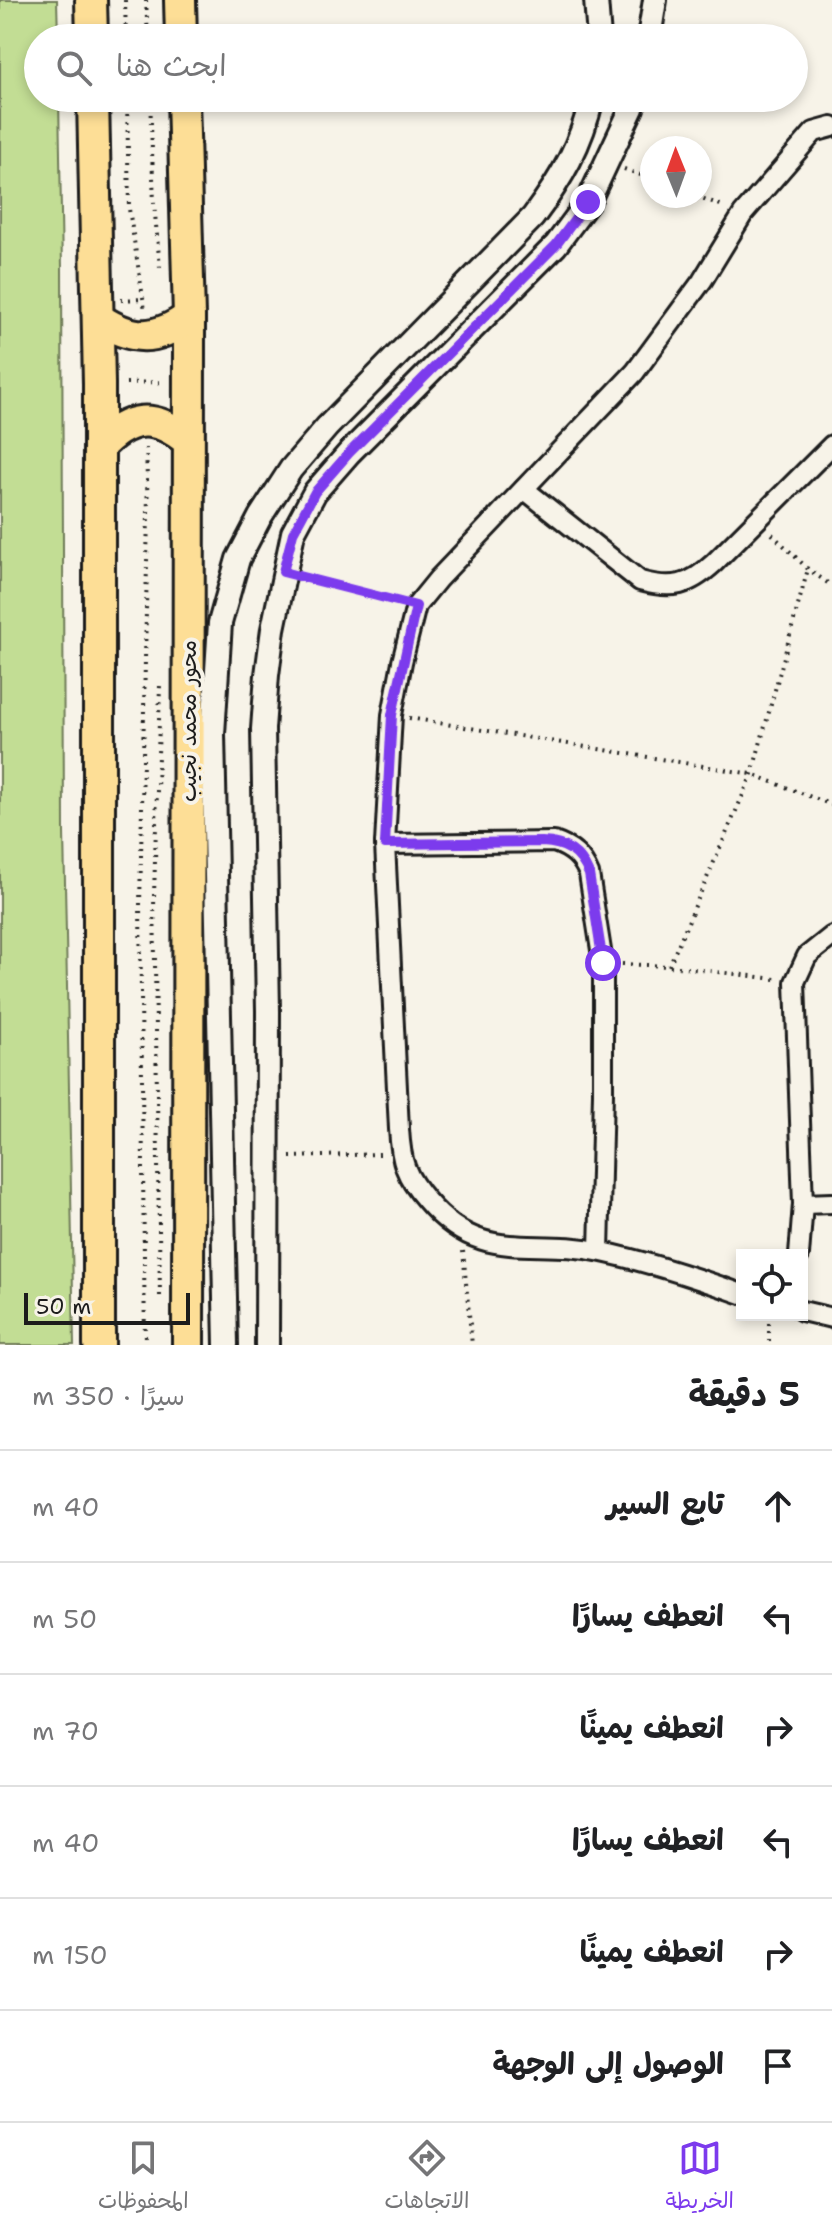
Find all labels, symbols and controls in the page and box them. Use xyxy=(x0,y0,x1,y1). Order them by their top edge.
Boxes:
search box xyxy=(24,24,808,112)
text: ابحث هنا xyxy=(116,45,227,86)
icon: search xyxy=(52,46,96,90)
north arrow xyxy=(640,136,712,208)
route end xyxy=(570,184,606,220)
street label: محور محمد نجيب xyxy=(174,640,203,802)
route start xyxy=(585,945,621,981)
map controls xyxy=(736,1249,808,1321)
button: locate xyxy=(736,1249,808,1321)
scale bar xyxy=(24,1289,190,1325)
text: 50 m xyxy=(36,1292,91,1321)
text: 5 دقيقة xyxy=(689,1371,800,1417)
text: سيرًا · 350 m xyxy=(32,1378,185,1413)
text: تابع السير xyxy=(607,1483,724,1524)
icon: ahead xyxy=(756,1484,800,1528)
text: 40 m xyxy=(32,1489,100,1524)
text: انعطف يسارًا xyxy=(572,1595,724,1636)
icon: left xyxy=(756,1596,800,1640)
text: 50 m xyxy=(32,1601,97,1636)
text: انعطف يمينًا xyxy=(580,1707,724,1748)
icon: right xyxy=(756,1708,800,1752)
text: 70 m xyxy=(32,1713,99,1748)
text: انعطف يسارًا xyxy=(572,1819,724,1860)
icon: left xyxy=(756,1820,800,1864)
text: 40 m xyxy=(32,1825,100,1860)
text: انعطف يمينًا xyxy=(580,1931,724,1972)
icon: right xyxy=(756,1932,800,1976)
text: 150 m xyxy=(32,1937,108,1972)
text: الوصول إلى الوجهة xyxy=(492,2043,724,2084)
icon: arrive xyxy=(756,2044,800,2088)
tab: المحفوظات xyxy=(98,2136,189,2220)
tab: الاتجاهات xyxy=(384,2136,469,2220)
tab: الخريطة xyxy=(665,2136,734,2220)

